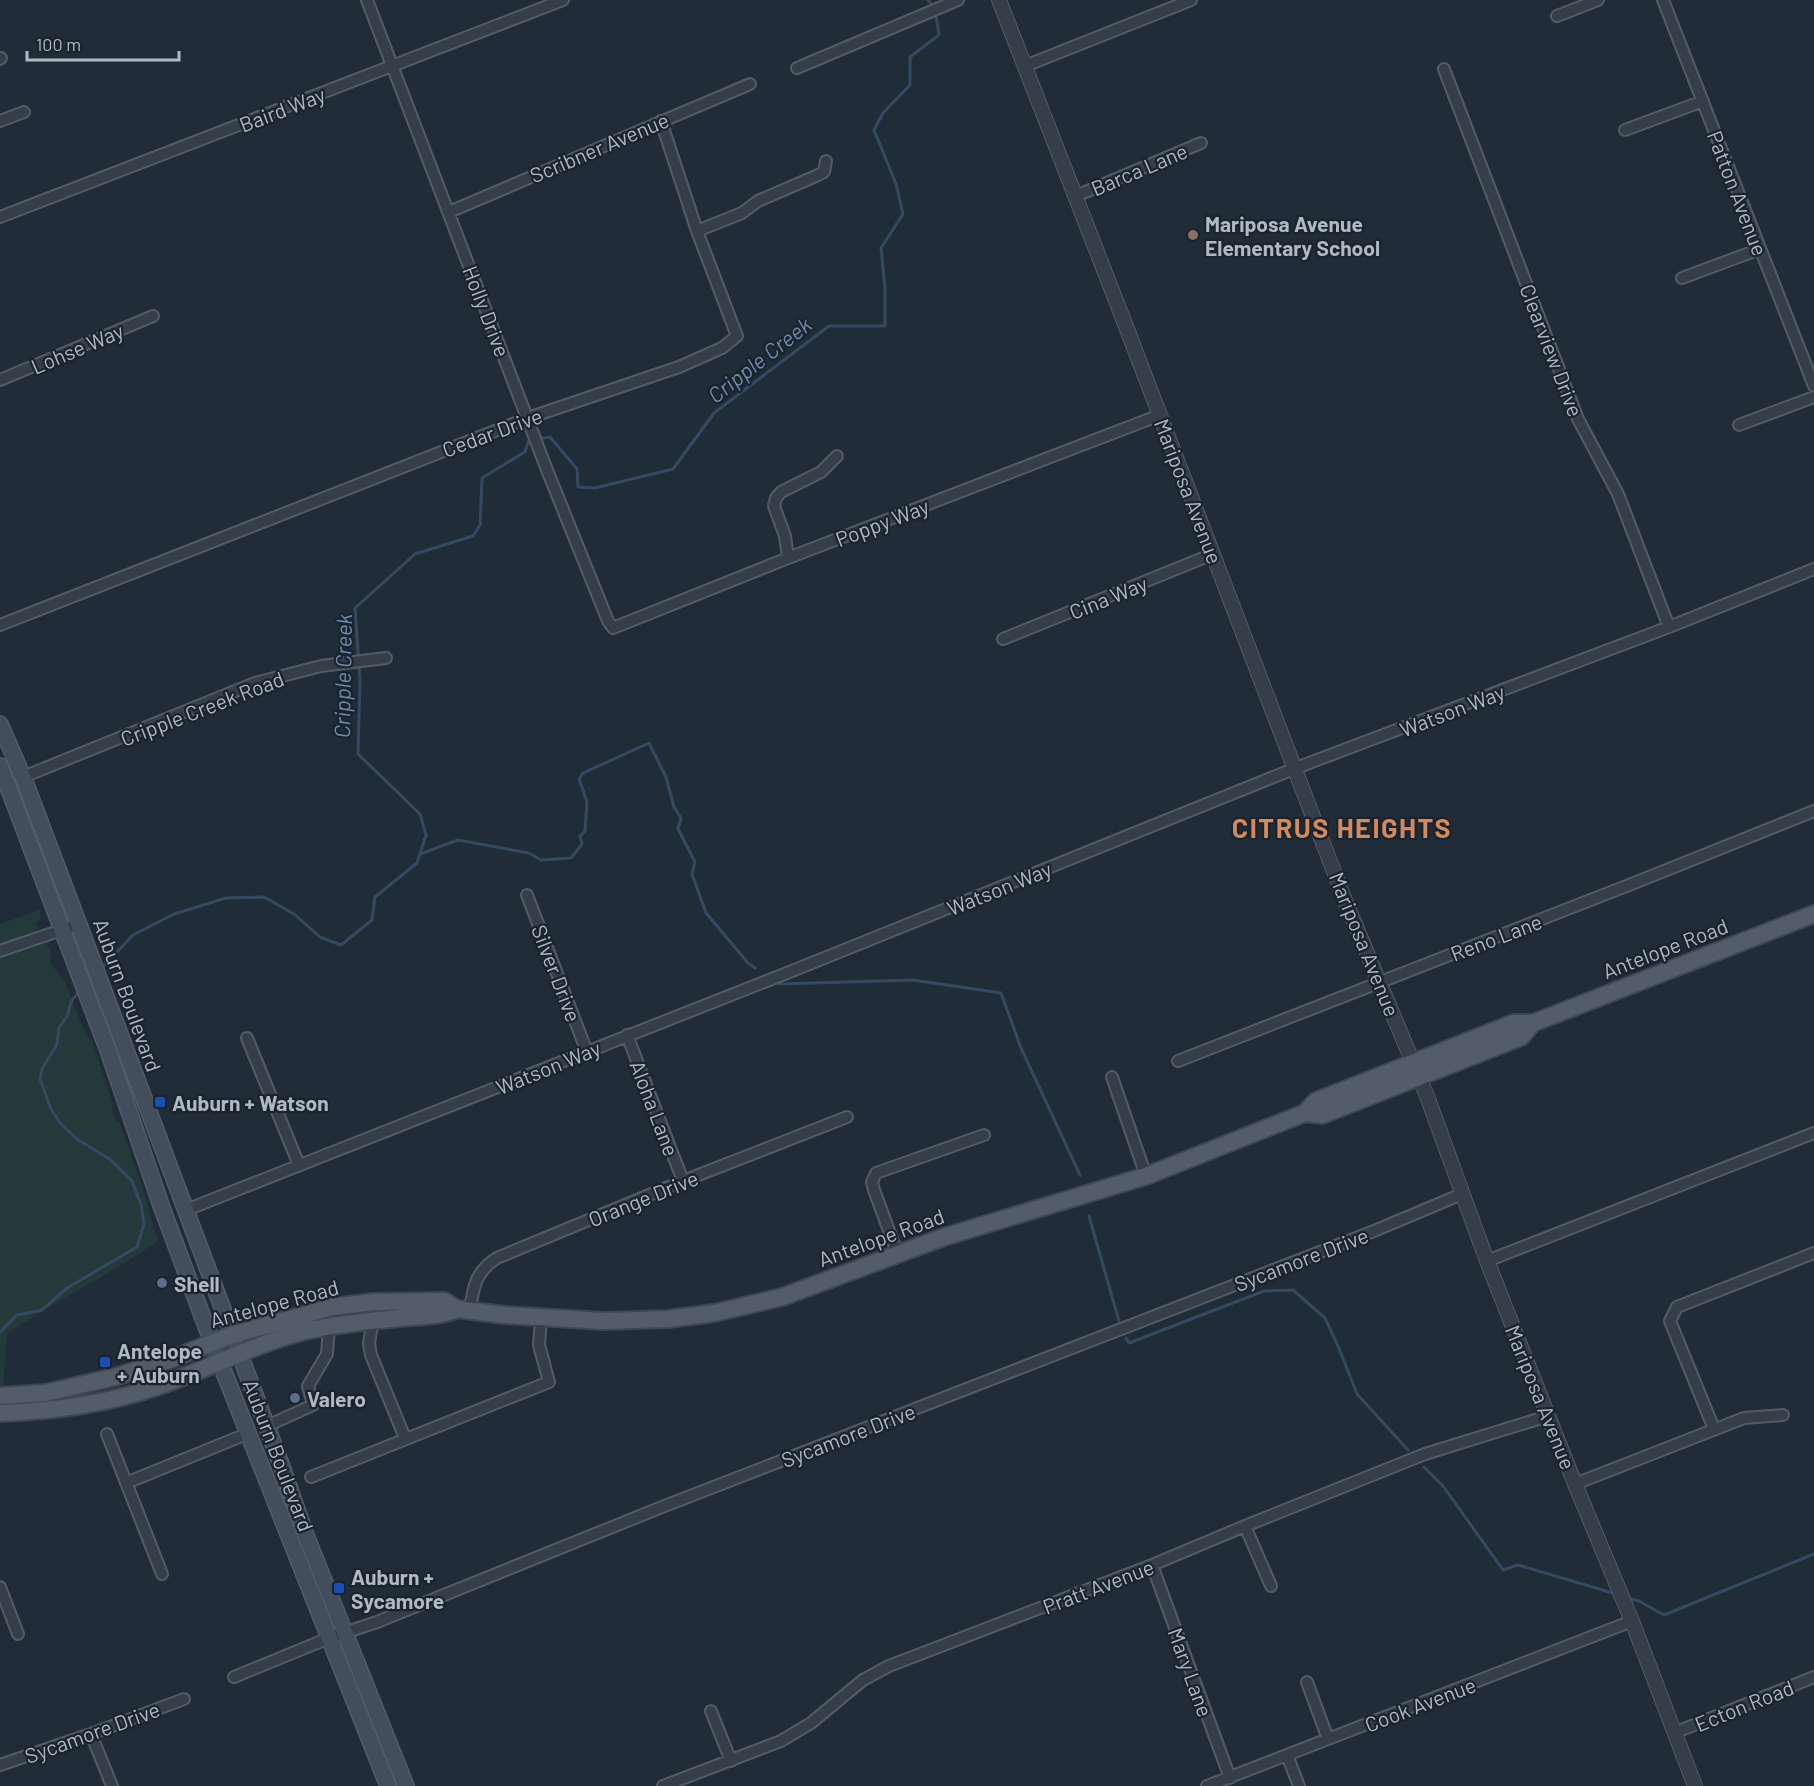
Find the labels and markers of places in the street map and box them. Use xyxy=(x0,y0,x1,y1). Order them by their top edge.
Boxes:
place label: Mariposa Avenue Elementary School xyxy=(1205,211,1380,260)
marker: Mariposa Avenue Elementary School xyxy=(1186,228,1200,242)
place label: Auburn + Watson xyxy=(172,1090,329,1115)
marker: Auburn + Watson xyxy=(153,1095,167,1109)
place label: Shell xyxy=(174,1271,220,1296)
marker: Shell xyxy=(155,1276,169,1290)
place label: Antelope + Auburn xyxy=(117,1338,202,1387)
marker: Antelope + Auburn xyxy=(98,1355,112,1369)
place label: Valero xyxy=(307,1386,366,1411)
marker: Valero xyxy=(288,1391,302,1405)
place label: Auburn + Sycamore xyxy=(351,1564,444,1613)
marker: Auburn + Sycamore xyxy=(332,1581,346,1595)

